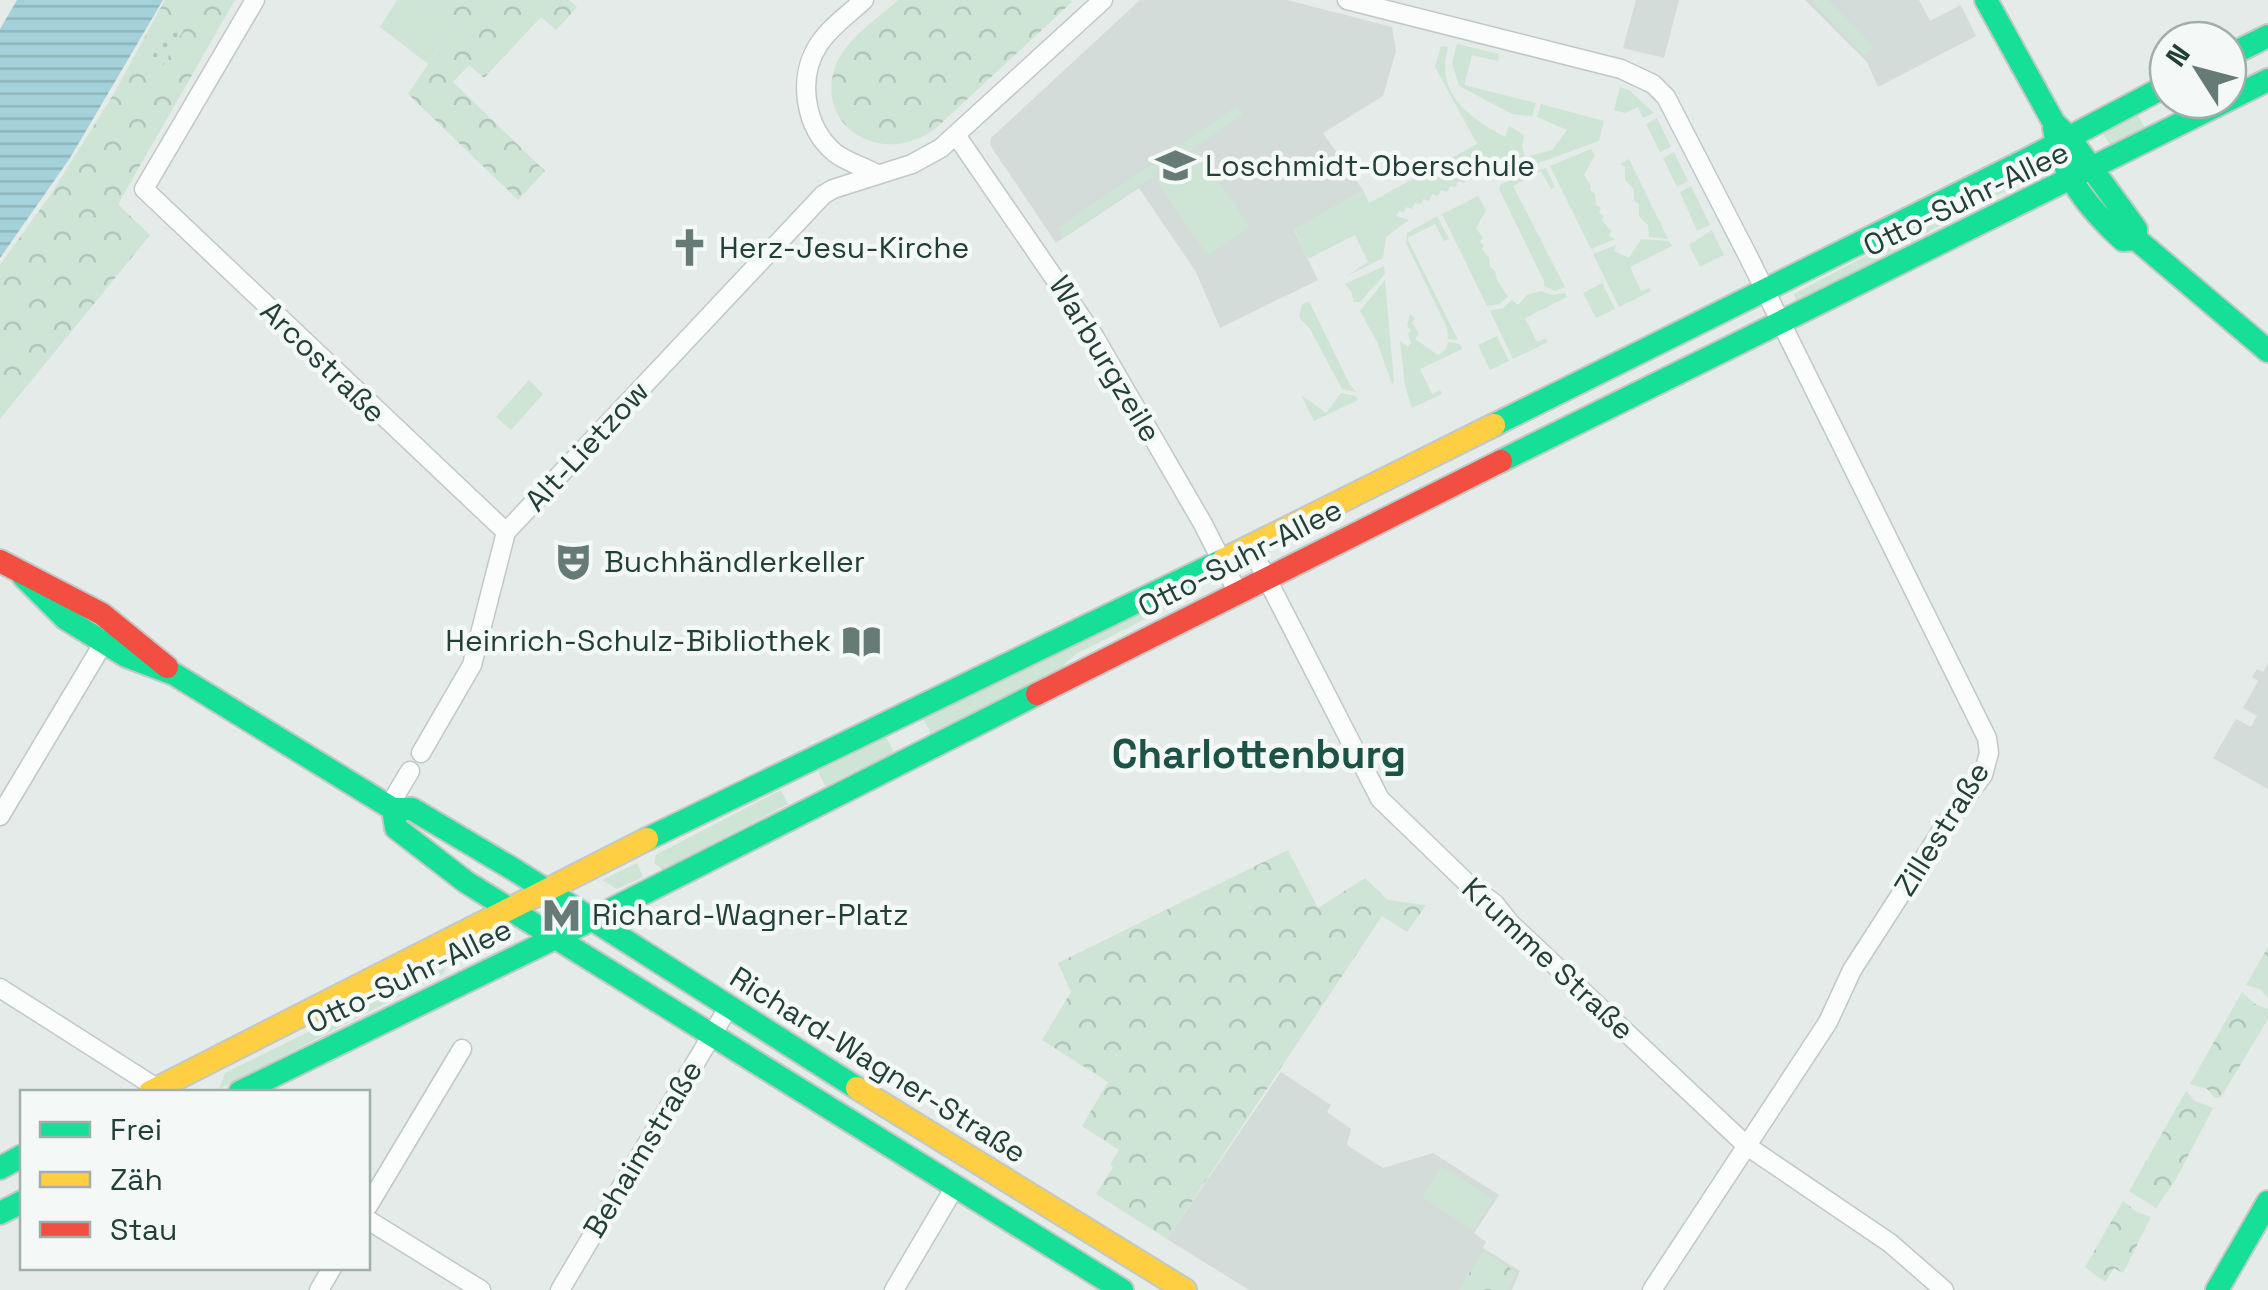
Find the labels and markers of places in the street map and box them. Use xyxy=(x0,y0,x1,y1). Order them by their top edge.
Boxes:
school or university icon: Loschmidt-Oberschule xyxy=(1154,145,1196,187)
place label: Loschmidt-Oberschule xyxy=(1205,146,1535,185)
church icon: Herz-Jesu-Kirche xyxy=(668,227,710,269)
place label: Herz-Jesu-Kirche xyxy=(719,228,969,267)
theatre icon: Buchhändlerkeller xyxy=(553,541,595,583)
place label: Buchhändlerkeller xyxy=(604,542,865,581)
library icon: Heinrich-Schulz-Bibliothek xyxy=(840,620,882,662)
place label: Heinrich-Schulz-Bibliothek xyxy=(445,621,831,660)
metro station icon: Richard-Wagner-Platz xyxy=(541,894,583,936)
place label: Richard-Wagner-Platz xyxy=(592,895,909,934)

